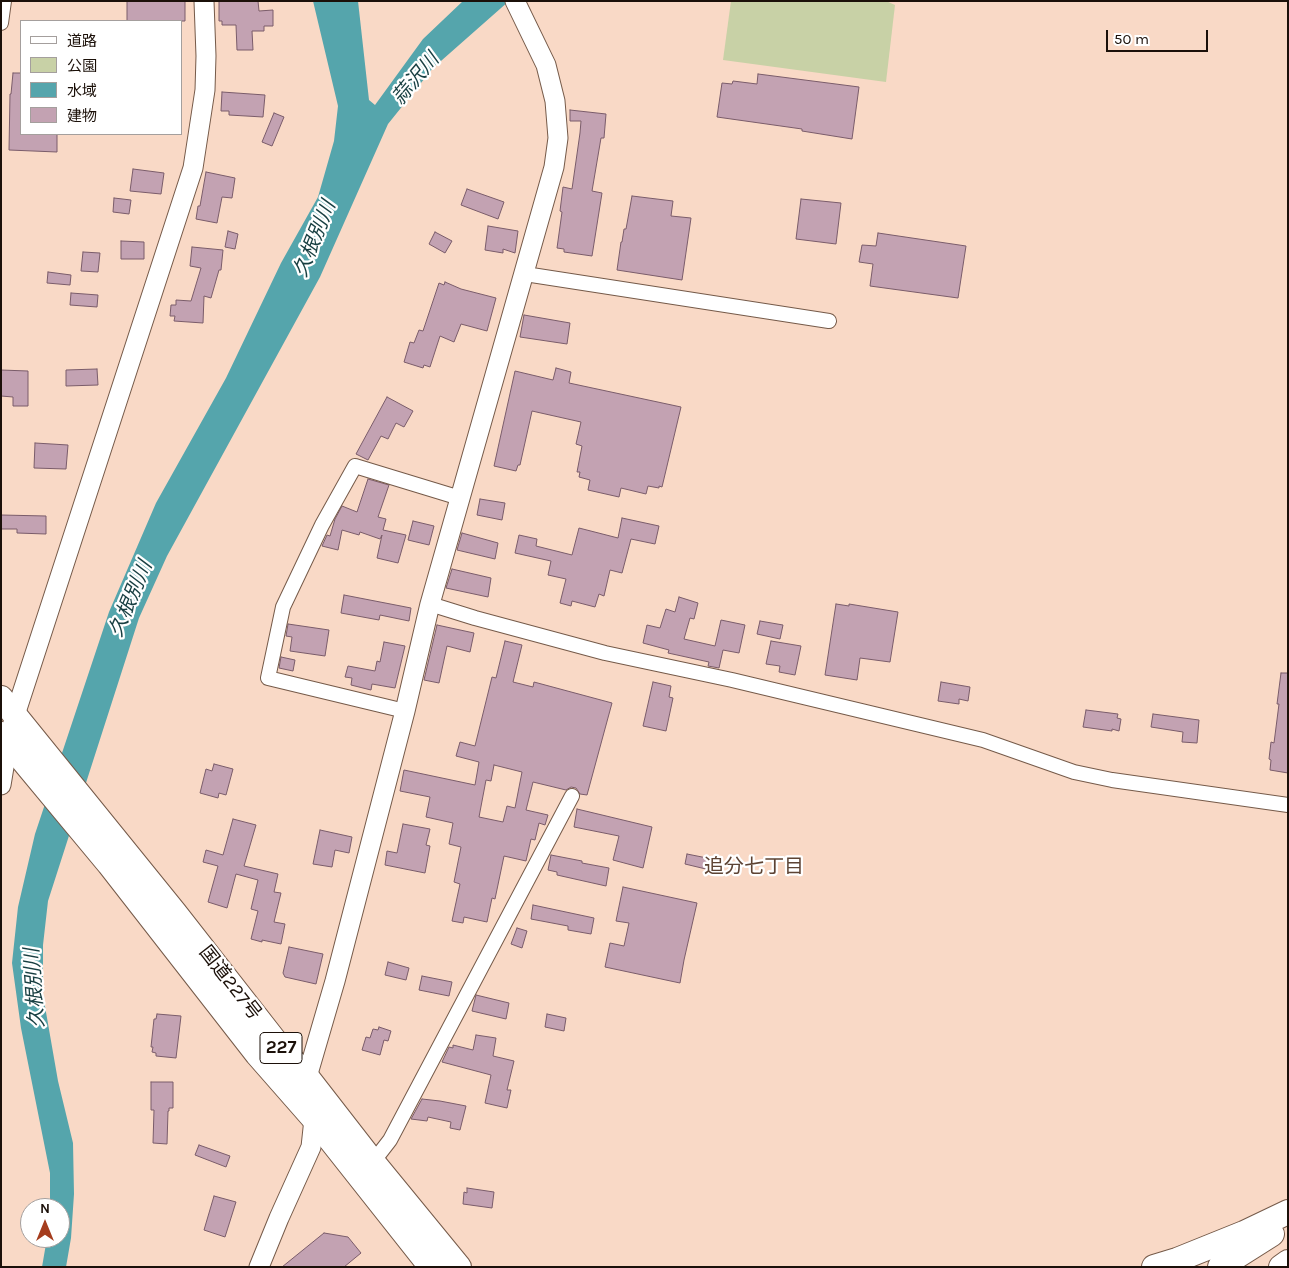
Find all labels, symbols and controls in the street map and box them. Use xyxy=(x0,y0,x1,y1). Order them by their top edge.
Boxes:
legend xyxy=(20,20,182,135)
scale bar xyxy=(1109,20,1212,52)
text: 50 m xyxy=(1114,30,1149,48)
text: 道路 xyxy=(67,32,97,50)
water label: 蒜沢川 xyxy=(388,48,444,110)
text: 公園 xyxy=(67,57,97,75)
text: 水域 xyxy=(67,82,97,100)
text: 建物 xyxy=(67,107,97,125)
water label: 久根別川 xyxy=(289,197,341,281)
water label: 久根別川 xyxy=(104,557,158,641)
district label: 追分七丁目 xyxy=(704,855,804,879)
street label: 国道227号 xyxy=(194,941,266,1025)
water label: 久根別川 xyxy=(20,947,50,1029)
road number: 227 xyxy=(260,1032,302,1064)
north arrow xyxy=(20,1198,70,1248)
text: N xyxy=(40,1200,50,1217)

